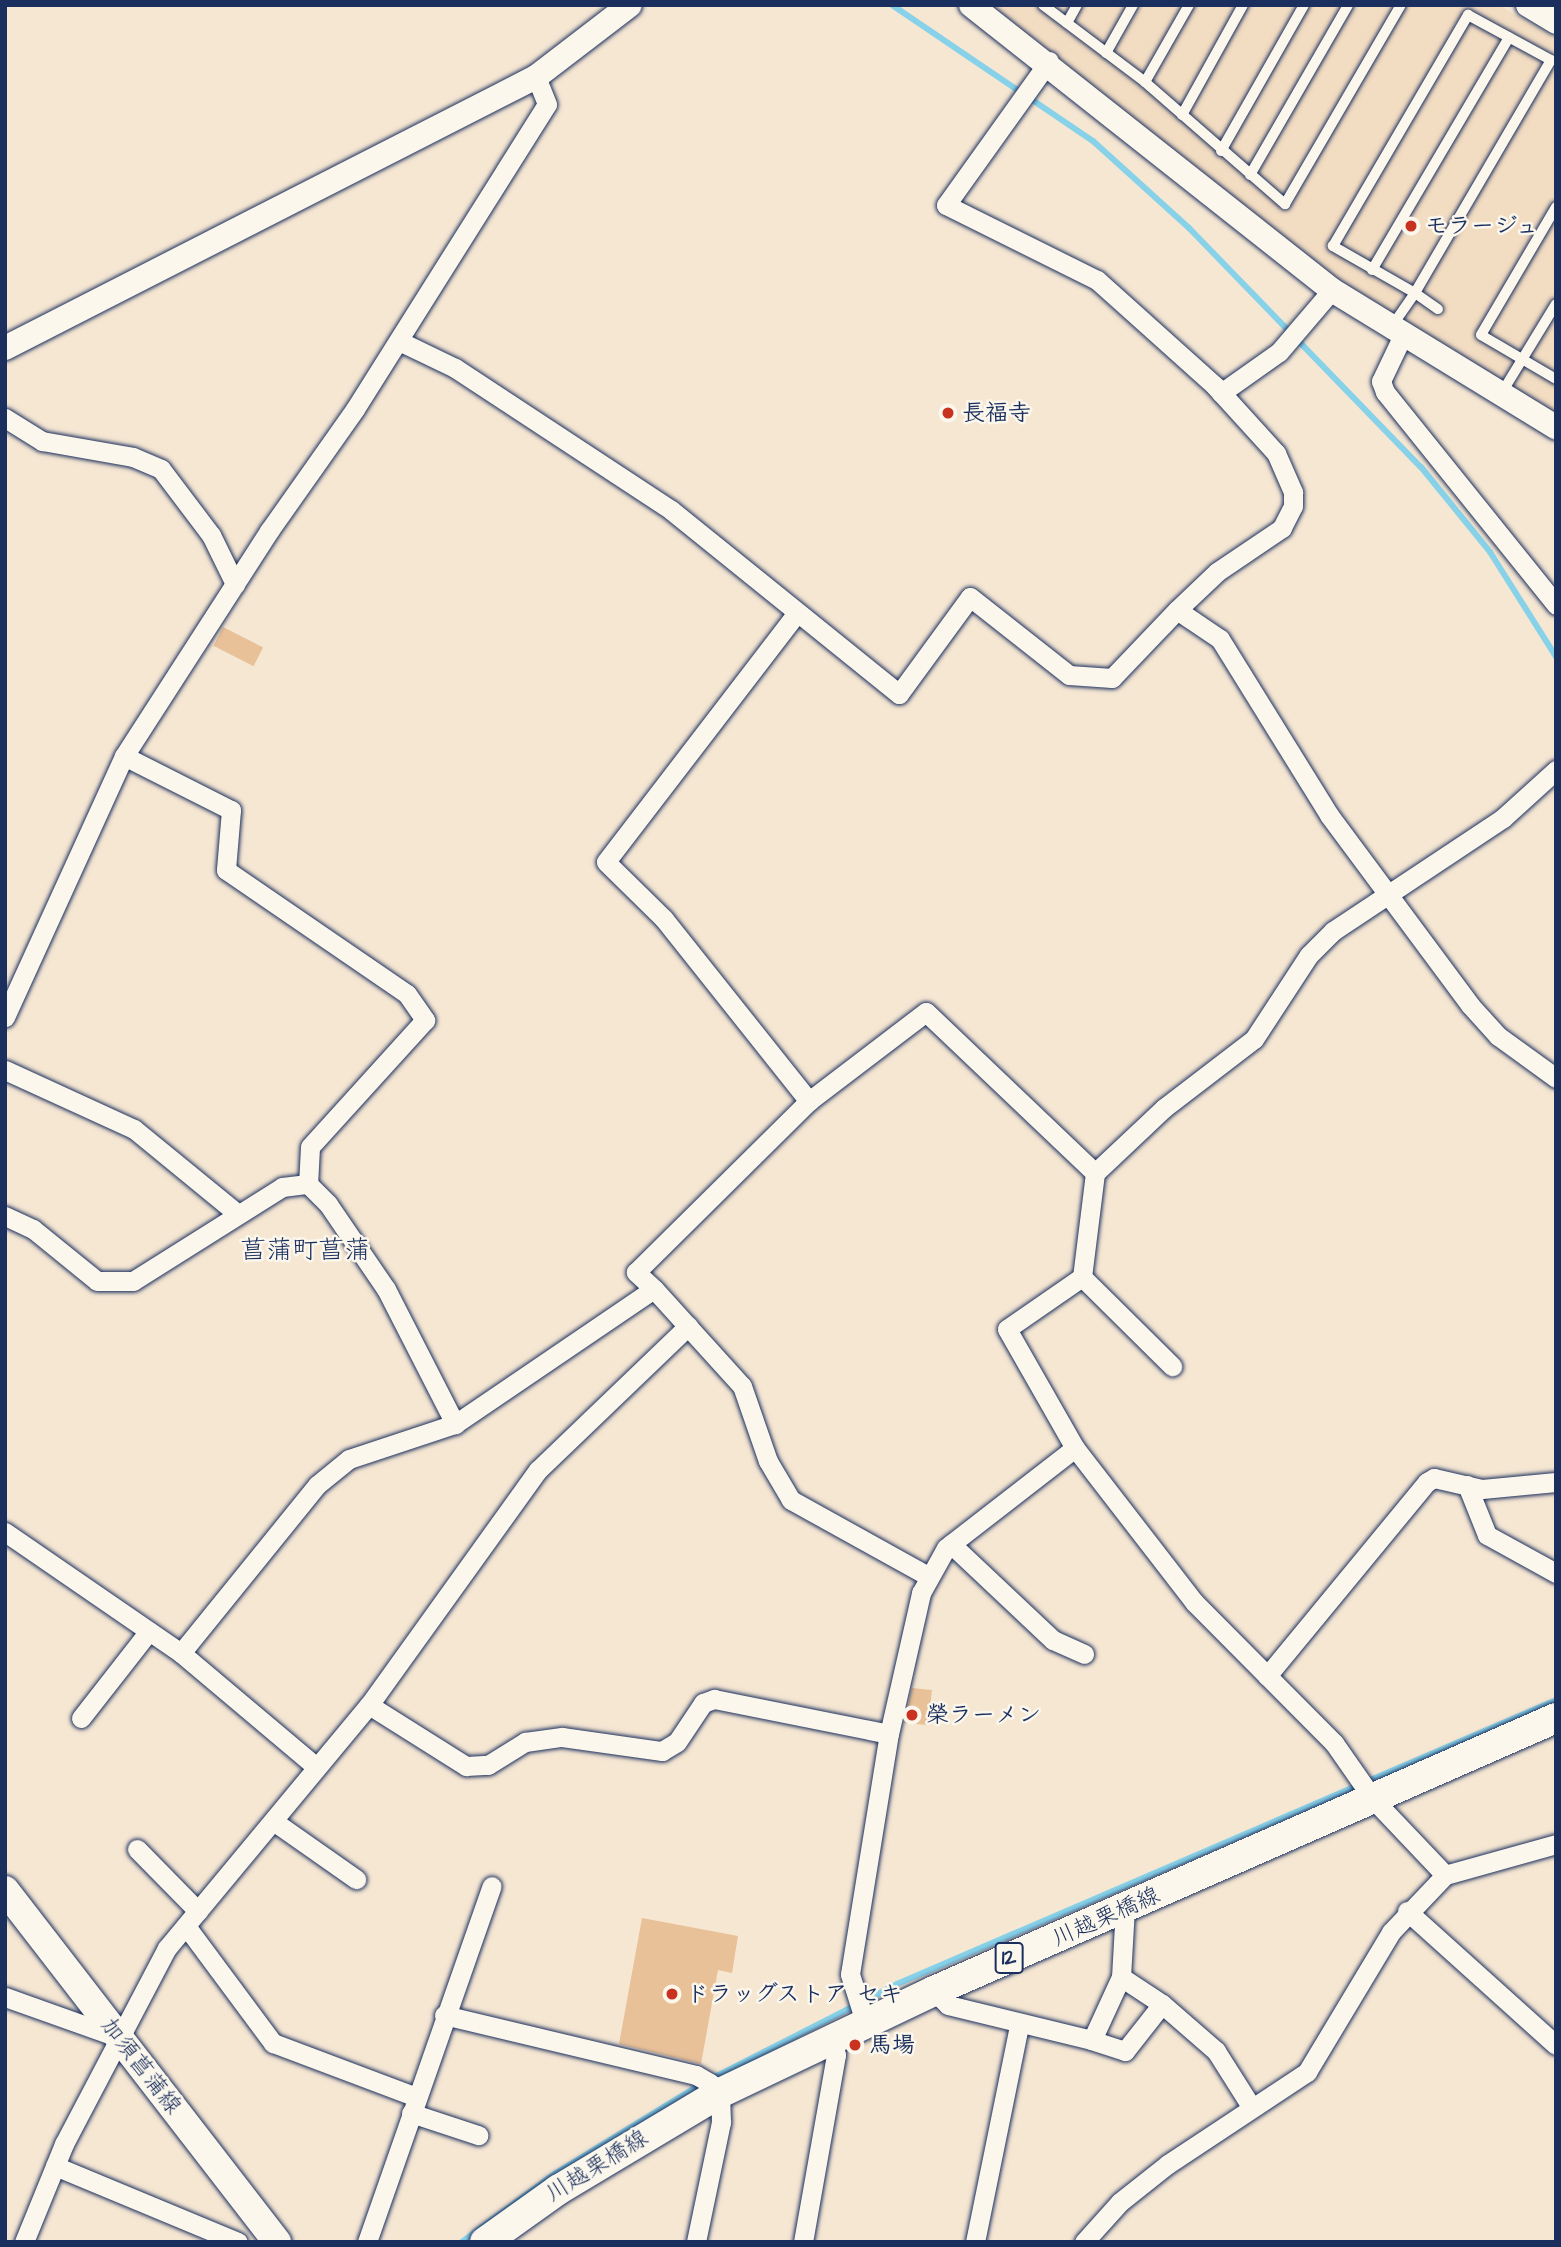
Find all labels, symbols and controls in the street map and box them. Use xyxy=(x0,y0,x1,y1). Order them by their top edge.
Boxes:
place label: モラージュ xyxy=(1425,212,1540,240)
marker: モラージュ xyxy=(1403,218,1419,234)
place label: 長福寺 xyxy=(962,399,1031,427)
marker: 長福寺 xyxy=(940,405,956,421)
district label: 菖蒲町菖蒲 xyxy=(240,1235,370,1267)
place label: 榮ラーメン xyxy=(926,1701,1041,1729)
marker: 榮ラーメン xyxy=(904,1707,920,1723)
street label: 川越栗橋線 xyxy=(1048,1881,1164,1953)
road number: 12 xyxy=(993,1940,1025,1976)
place label: ドラッグストア セキ xyxy=(686,1980,902,2008)
marker: ドラッグストア セキ xyxy=(664,1986,680,2002)
street label: 加須菖蒲線 xyxy=(95,2012,187,2120)
place label: 馬場 xyxy=(869,2031,915,2059)
marker: 馬場 xyxy=(847,2037,863,2053)
street label: 川越栗橋線 xyxy=(541,2124,653,2208)

